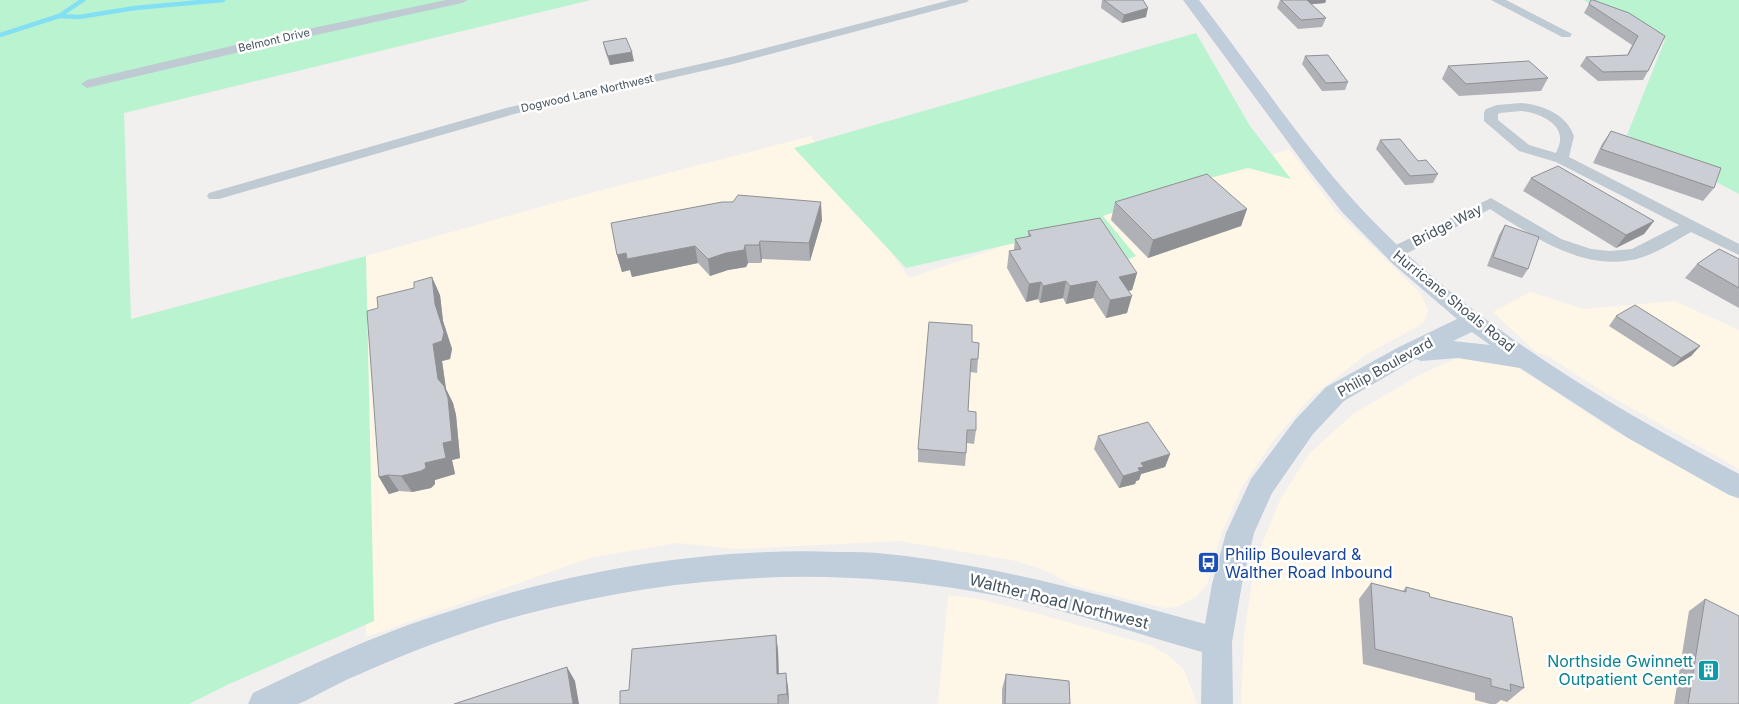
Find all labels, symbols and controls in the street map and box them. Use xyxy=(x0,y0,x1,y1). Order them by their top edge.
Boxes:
street label: Belmont Drive xyxy=(237,25,311,55)
street label: Dogwood Lane Northwest xyxy=(519,71,655,115)
street label: Bridge Way xyxy=(1409,200,1485,249)
street label: Hurricane Shoals Road xyxy=(1390,246,1519,355)
street label: Philip Boulevard xyxy=(1334,333,1435,400)
place label: Philip Boulevard & Walther Road Inbound xyxy=(1225,544,1393,582)
bus stop icon: Philip Boulevard & Walther Road Inbound xyxy=(1197,551,1221,575)
street label: Walther Road Northwest xyxy=(967,569,1151,633)
place label: Northside Gwinnett Outpatient Center xyxy=(1547,651,1693,689)
building icon: Northside Gwinnett Outpatient Center xyxy=(1697,658,1721,682)

